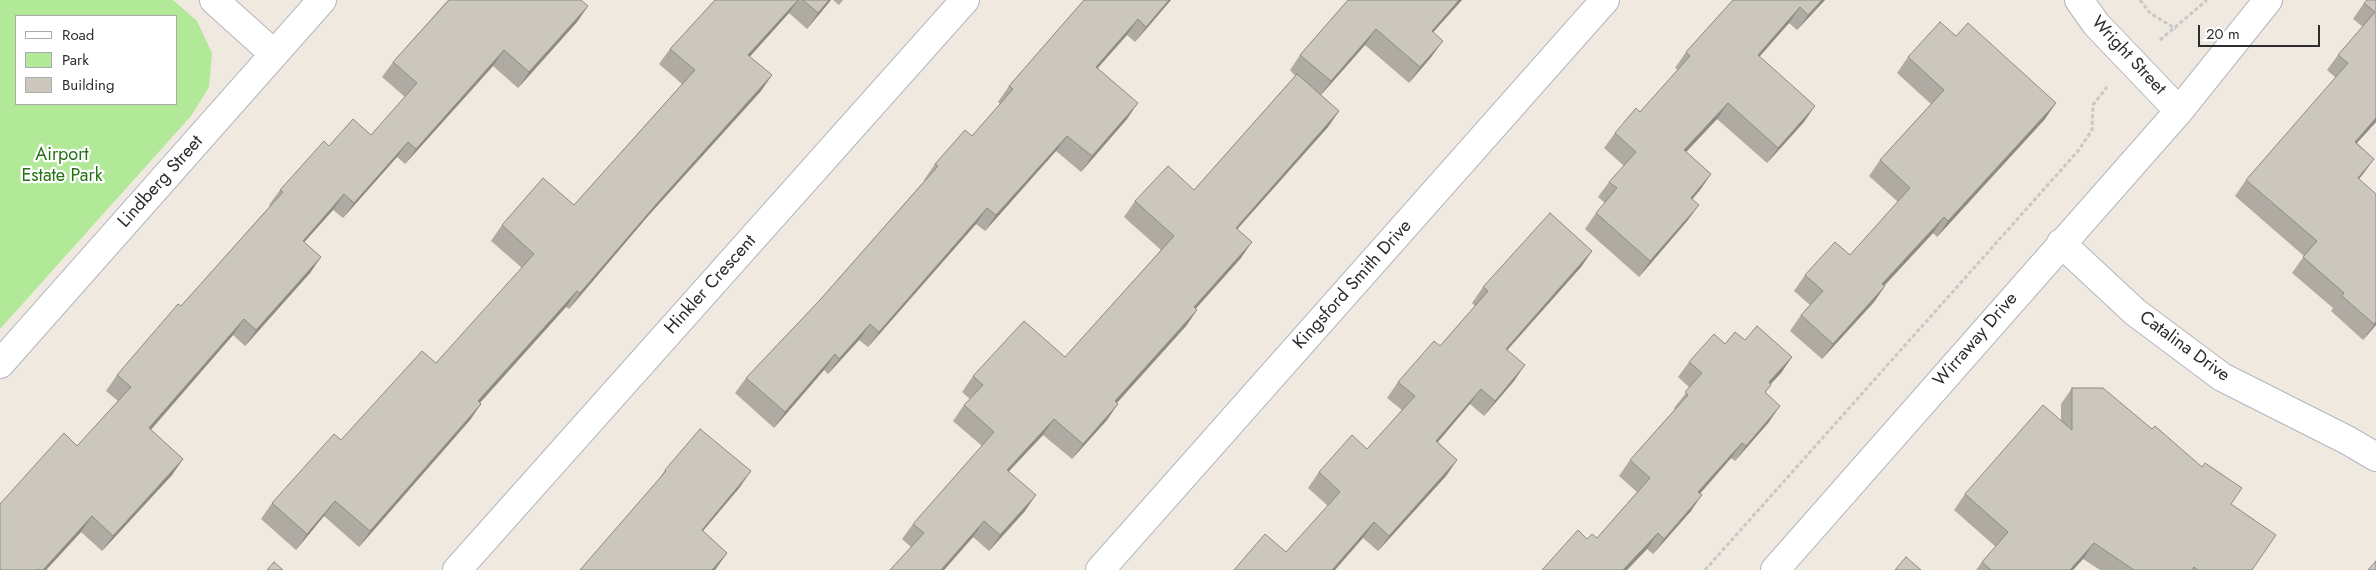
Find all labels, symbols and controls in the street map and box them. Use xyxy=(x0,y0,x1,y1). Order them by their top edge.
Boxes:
street label: Wright Street xyxy=(2086,12,2170,100)
legend xyxy=(15,15,178,105)
scale bar xyxy=(2201,15,2324,47)
text: 20 m xyxy=(2206,23,2240,45)
text: Road xyxy=(62,24,94,46)
text: Park xyxy=(62,49,89,71)
text: Building xyxy=(62,74,114,96)
street label: Lindberg Street xyxy=(114,131,208,233)
park label: Airport Estate Park xyxy=(21,145,103,188)
street label: Kingsford Smith Drive xyxy=(1289,216,1417,354)
street label: Hinkler Crescent xyxy=(661,231,761,339)
street label: Wirraway Drive xyxy=(1929,289,2023,391)
street label: Catalina Drive xyxy=(2135,307,2233,387)

